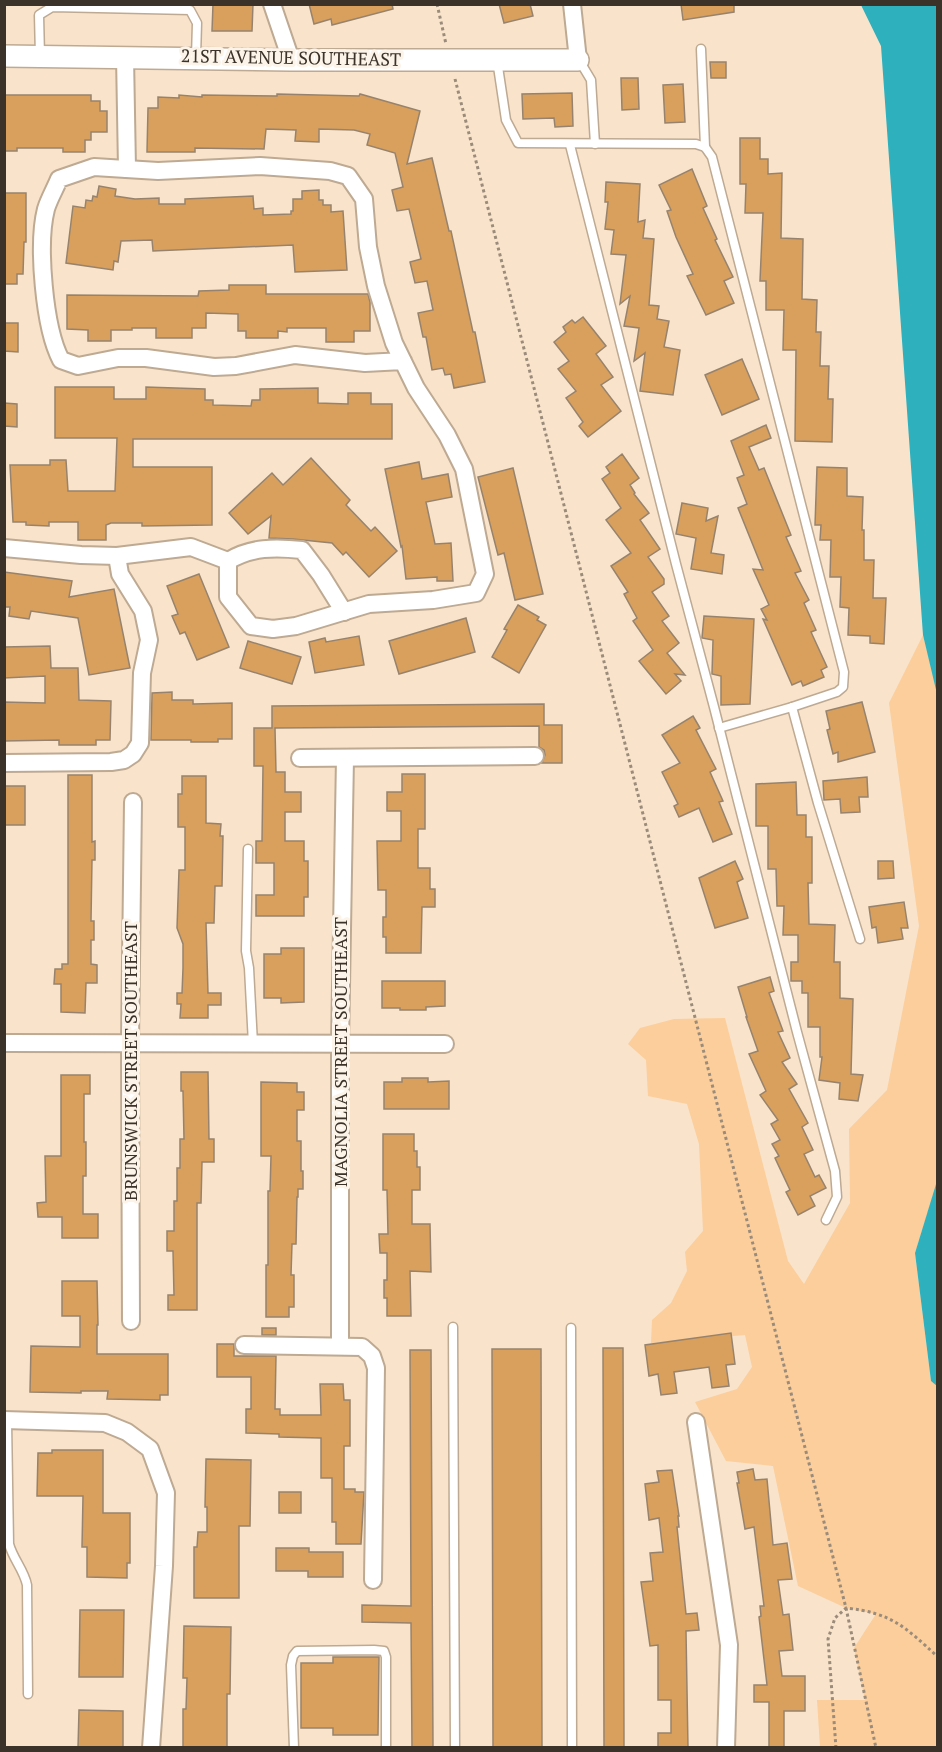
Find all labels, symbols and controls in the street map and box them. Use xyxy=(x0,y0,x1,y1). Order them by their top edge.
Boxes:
street label: 21ST AVENUE SOUTHEAST xyxy=(181,43,401,71)
street label: MAGNOLIA STREET SOUTHEAST xyxy=(328,917,352,1187)
street label: BRUNSWICK STREET SOUTHEAST xyxy=(118,921,142,1201)

